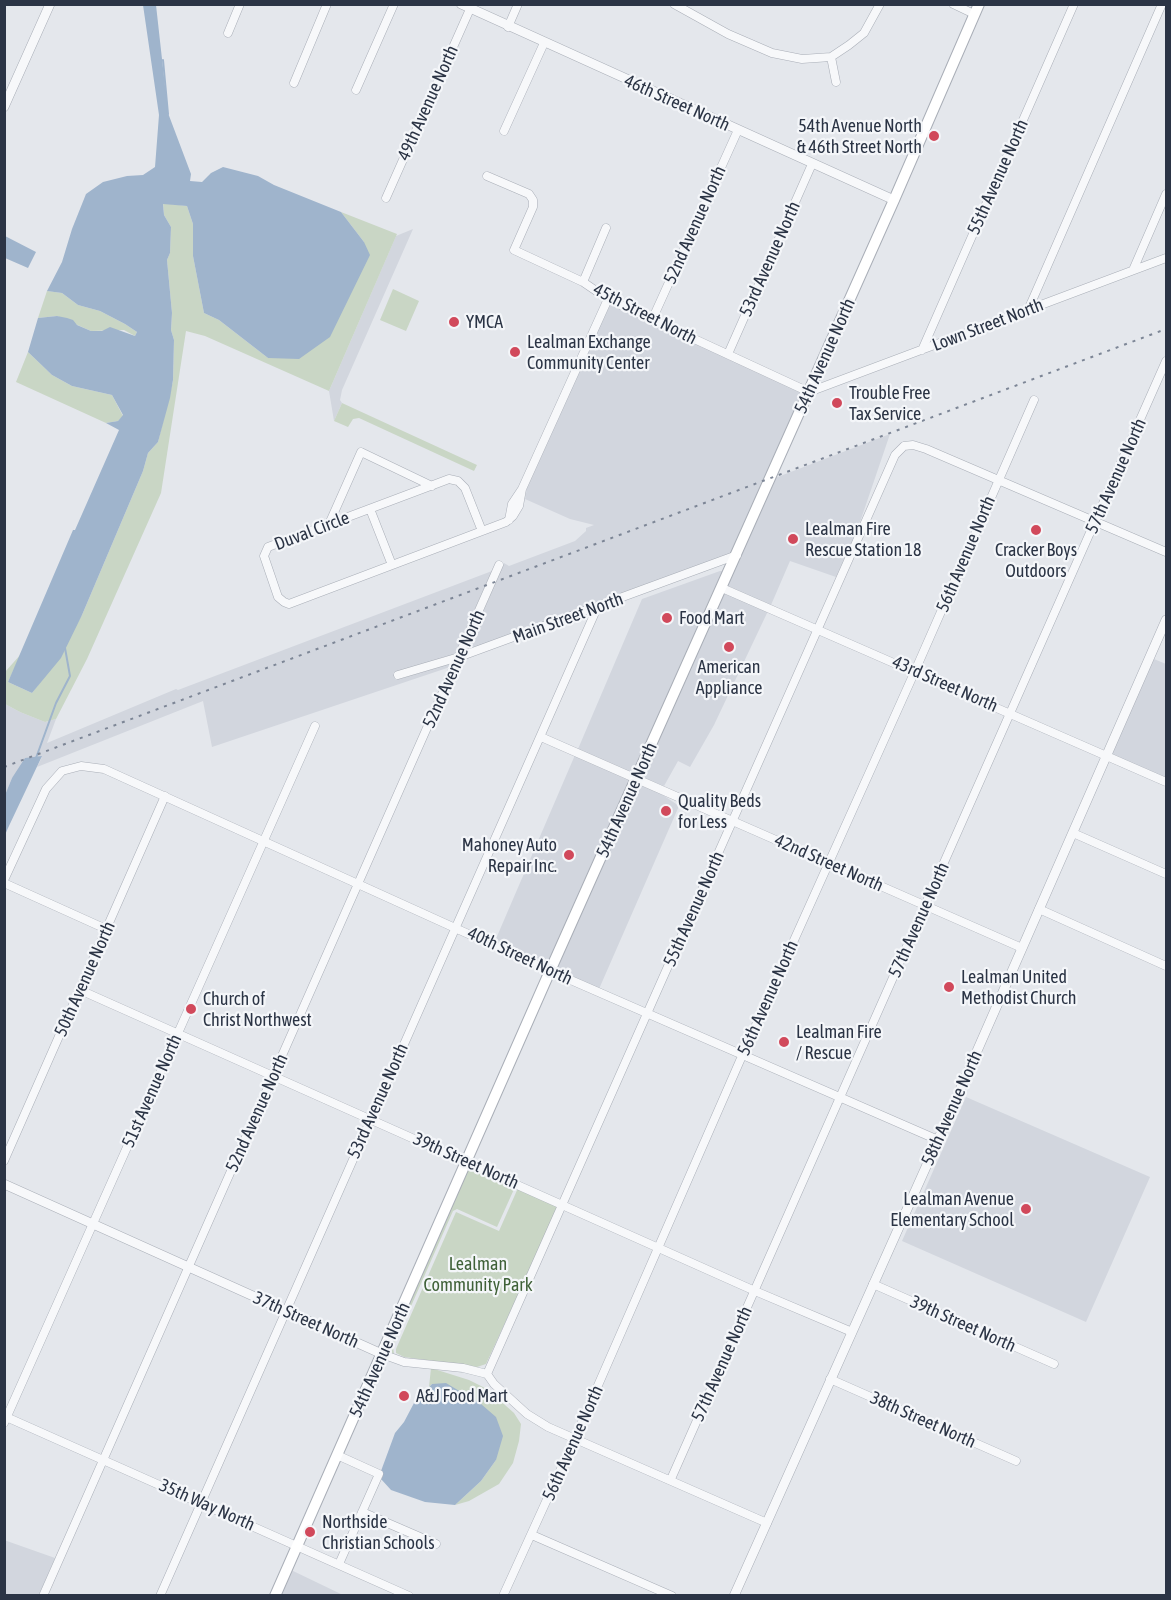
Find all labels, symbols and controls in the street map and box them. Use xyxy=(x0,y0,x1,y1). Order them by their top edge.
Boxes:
street label: 49th Avenue North xyxy=(393,42,463,164)
street label: 46th Street North xyxy=(621,70,733,136)
place label: 54th Avenue North & 46th Street North xyxy=(797,115,922,158)
street label: 55th Avenue North xyxy=(963,116,1033,238)
marker: 54th Avenue North & 46th Street North xyxy=(927,129,941,143)
street label: 52nd Avenue North xyxy=(659,163,731,287)
street label: 53rd Avenue North xyxy=(735,198,805,320)
street label: 45th Street North xyxy=(590,279,700,349)
street label: Lown Street North xyxy=(929,294,1047,356)
street label: 54th Avenue North xyxy=(790,295,860,417)
place label: YMCA xyxy=(466,311,503,333)
marker: YMCA xyxy=(447,315,461,329)
place label: Lealman Exchange Community Center xyxy=(527,331,651,374)
marker: Lealman Exchange Community Center xyxy=(508,345,522,359)
place label: Trouble Free Tax Service xyxy=(849,382,931,424)
marker: Trouble Free Tax Service xyxy=(830,396,844,410)
street label: 57th Avenue North xyxy=(1081,415,1151,537)
street label: 56th Avenue North xyxy=(932,493,1000,615)
street label: Duval Circle xyxy=(271,507,353,555)
place label: Lealman Fire Rescue Station 18 xyxy=(805,518,922,560)
marker: Cracker Boys Outdoors xyxy=(1029,523,1043,537)
marker: Lealman Fire Rescue Station 18 xyxy=(786,532,800,546)
place label: Cracker Boys Outdoors xyxy=(995,539,1077,582)
street label: Main Street North xyxy=(510,588,626,648)
street label: 52nd Avenue North xyxy=(418,607,490,731)
place label: Food Mart xyxy=(679,607,745,629)
marker: Food Mart xyxy=(660,611,674,625)
marker: American Appliance xyxy=(722,640,736,654)
street label: 43rd Street North xyxy=(889,651,1001,717)
place label: American Appliance xyxy=(696,656,762,698)
street label: 54th Avenue North xyxy=(592,739,662,861)
place label: Quality Beds for Less xyxy=(678,790,761,832)
marker: Quality Beds for Less xyxy=(659,804,673,818)
street label: 42nd Street North xyxy=(771,829,887,897)
place label: Mahoney Auto Repair Inc. xyxy=(462,834,557,876)
marker: Mahoney Auto Repair Inc. xyxy=(562,848,576,862)
street label: 55th Avenue North xyxy=(659,848,729,970)
street label: 57th Avenue North xyxy=(884,859,954,981)
street label: 50th Avenue North xyxy=(50,918,120,1040)
street label: 40th Street North xyxy=(464,922,576,990)
street label: 56th Avenue North xyxy=(733,937,803,1059)
place label: Lealman United Methodist Church xyxy=(961,966,1077,1008)
marker: Lealman United Methodist Church xyxy=(942,980,956,994)
place label: Church of Christ Northwest xyxy=(203,988,312,1030)
marker: Church of Christ Northwest xyxy=(184,1002,198,1016)
place label: Lealman Fire / Rescue xyxy=(796,1021,882,1064)
street label: 51st Avenue North xyxy=(117,1031,187,1151)
marker: Lealman Fire / Rescue xyxy=(777,1035,791,1049)
street label: 53rd Avenue North xyxy=(343,1040,413,1162)
street label: 58th Avenue North xyxy=(917,1047,987,1169)
street label: 52nd Avenue North xyxy=(221,1051,293,1175)
street label: 39th Street North xyxy=(410,1128,522,1194)
place label: Lealman Avenue Elementary School xyxy=(890,1188,1014,1230)
marker: Lealman Avenue Elementary School xyxy=(1019,1202,1033,1216)
park label: Lealman Community Park xyxy=(423,1253,533,1296)
street label: 37th Street North xyxy=(250,1287,362,1353)
street label: 39th Street North xyxy=(907,1291,1019,1357)
street label: 54th Avenue North xyxy=(345,1299,415,1421)
street label: 57th Avenue North xyxy=(687,1303,757,1425)
street label: 56th Avenue North xyxy=(538,1382,608,1504)
place label: A&J Food Mart xyxy=(416,1385,508,1407)
street label: 38th Street North xyxy=(867,1387,979,1453)
marker: A&J Food Mart xyxy=(397,1389,411,1403)
street label: 35th Way North xyxy=(156,1474,258,1536)
place label: Northside Christian Schools xyxy=(322,1511,435,1553)
marker: Northside Christian Schools xyxy=(303,1525,317,1539)

